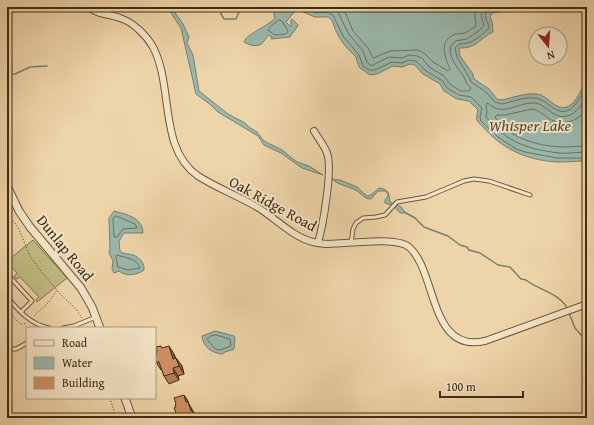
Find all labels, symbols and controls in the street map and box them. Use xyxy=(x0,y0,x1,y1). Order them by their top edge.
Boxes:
north arrow xyxy=(528,26,568,66)
text: N xyxy=(544,47,557,64)
water label: Whisper Lake xyxy=(489,113,572,137)
street label: Oak Ridge Road xyxy=(226,171,321,236)
street label: Dunlap Road xyxy=(32,210,99,285)
legend xyxy=(26,327,156,399)
text: Road xyxy=(62,334,88,351)
text: Water xyxy=(62,354,92,371)
scale bar xyxy=(440,373,523,399)
text: Building xyxy=(62,374,105,391)
text: 100 m xyxy=(446,378,476,395)

